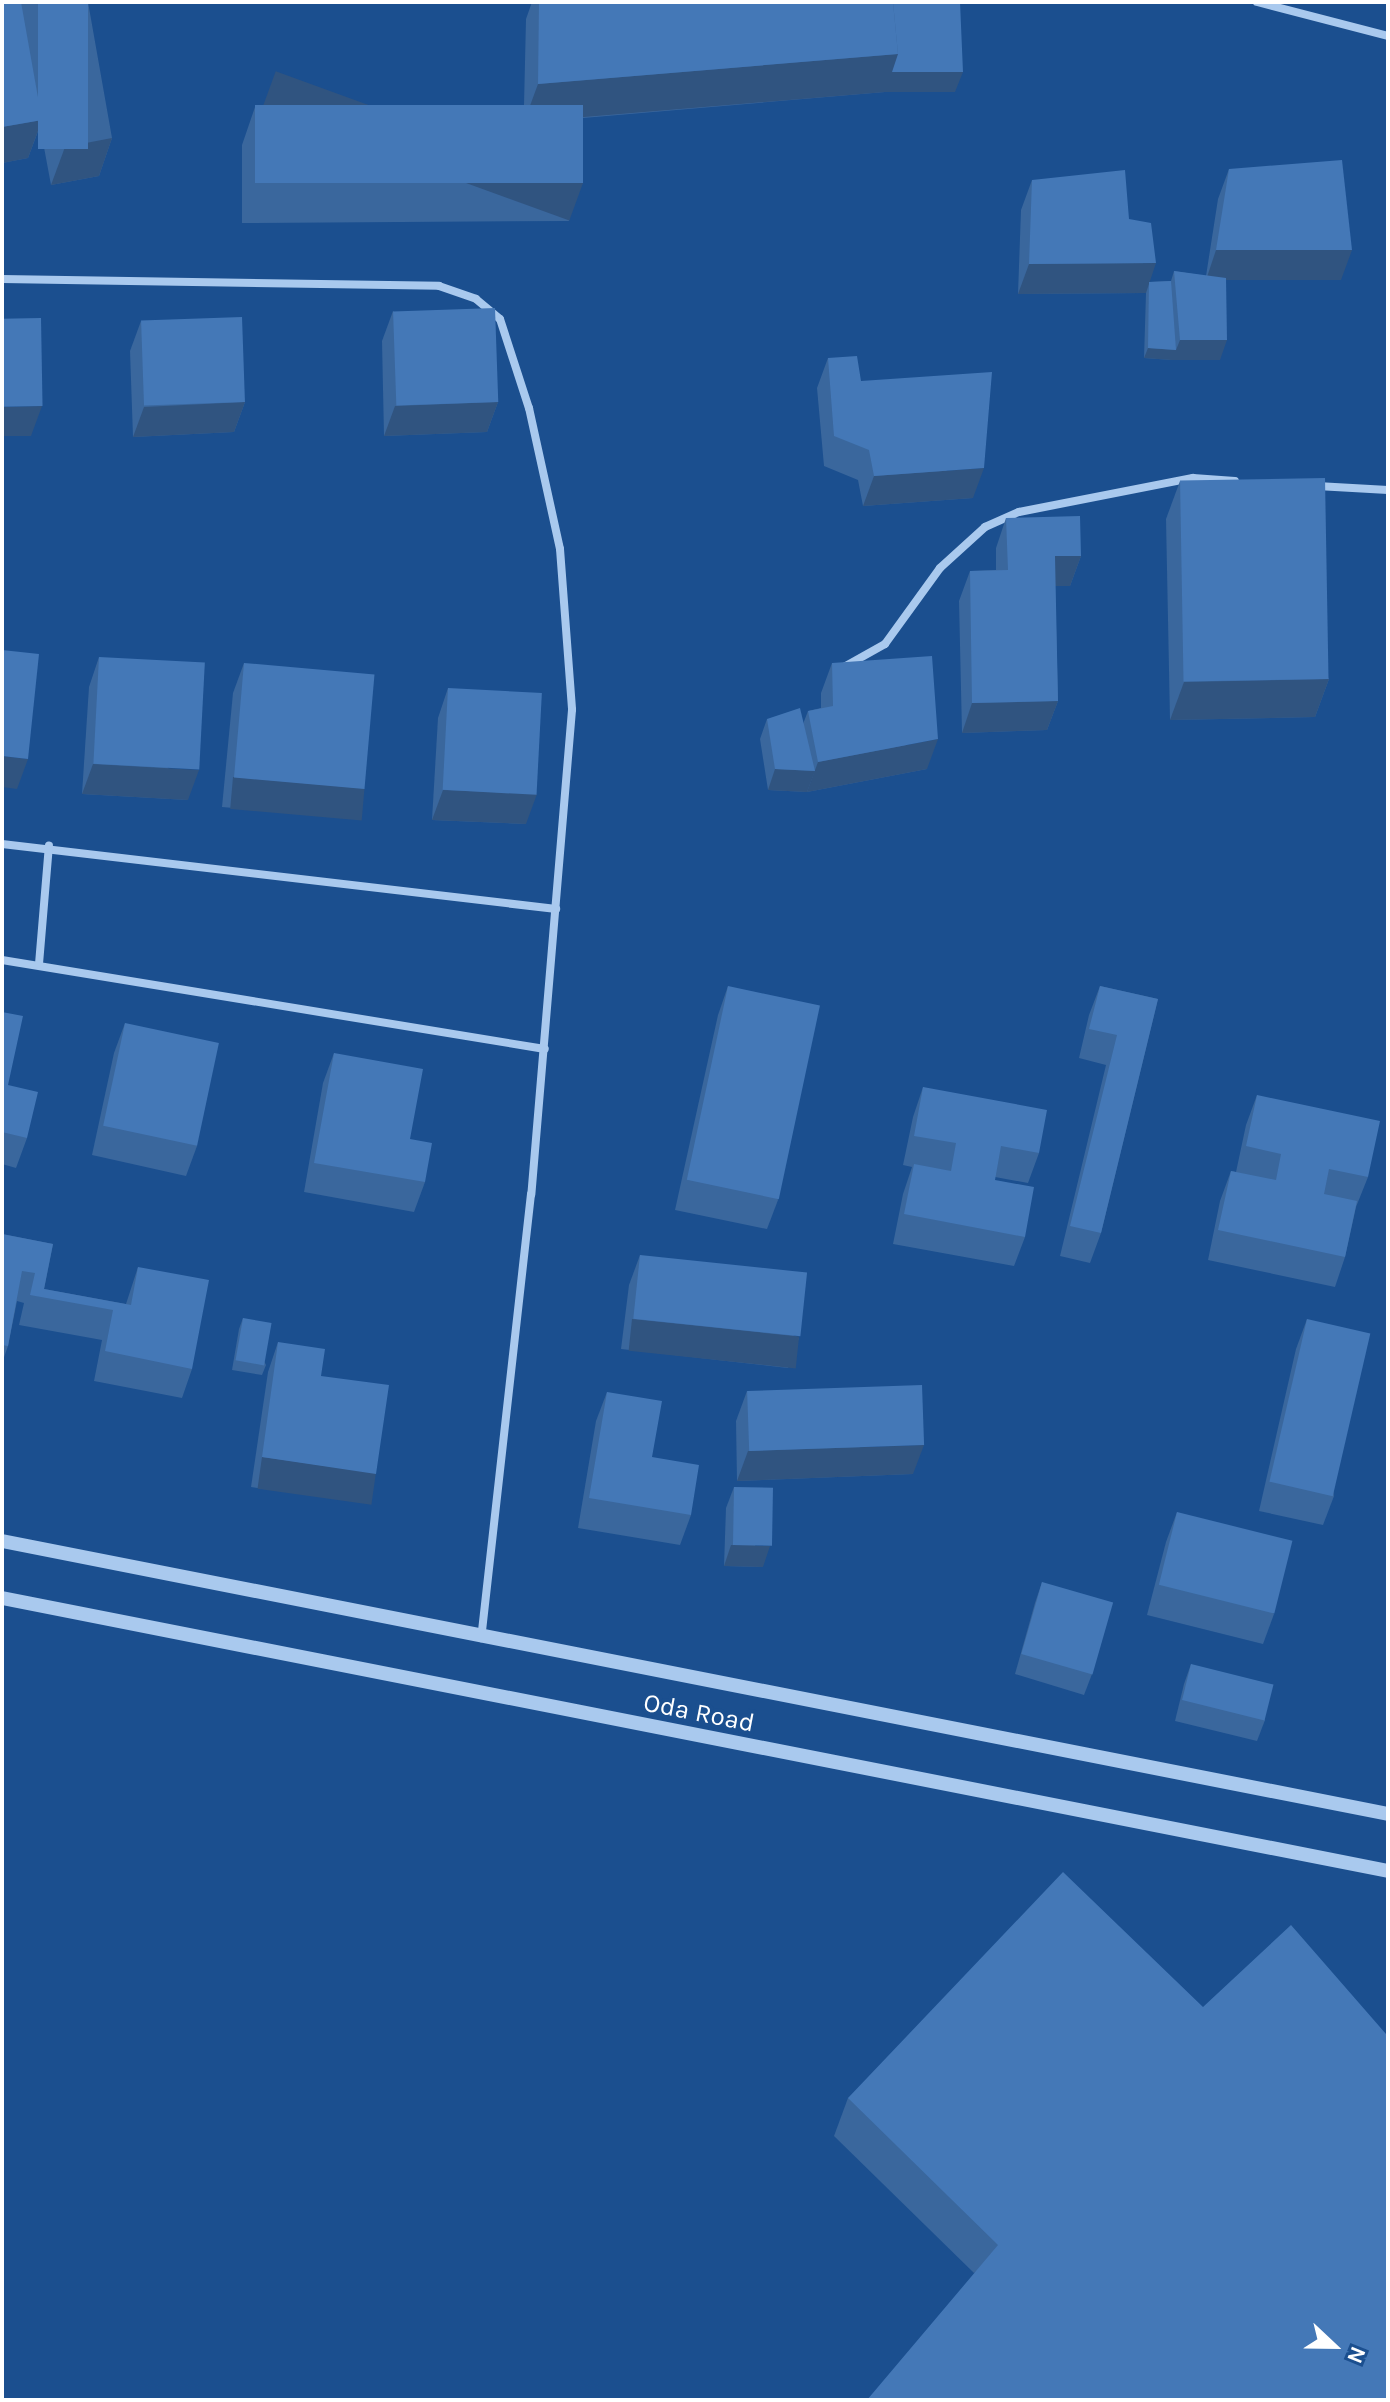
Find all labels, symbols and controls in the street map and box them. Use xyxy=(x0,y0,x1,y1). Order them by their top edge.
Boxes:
street label: Oda Road xyxy=(641,1687,757,1739)
north arrow xyxy=(1294,2306,1374,2386)
text: N xyxy=(1341,2343,1371,2367)

